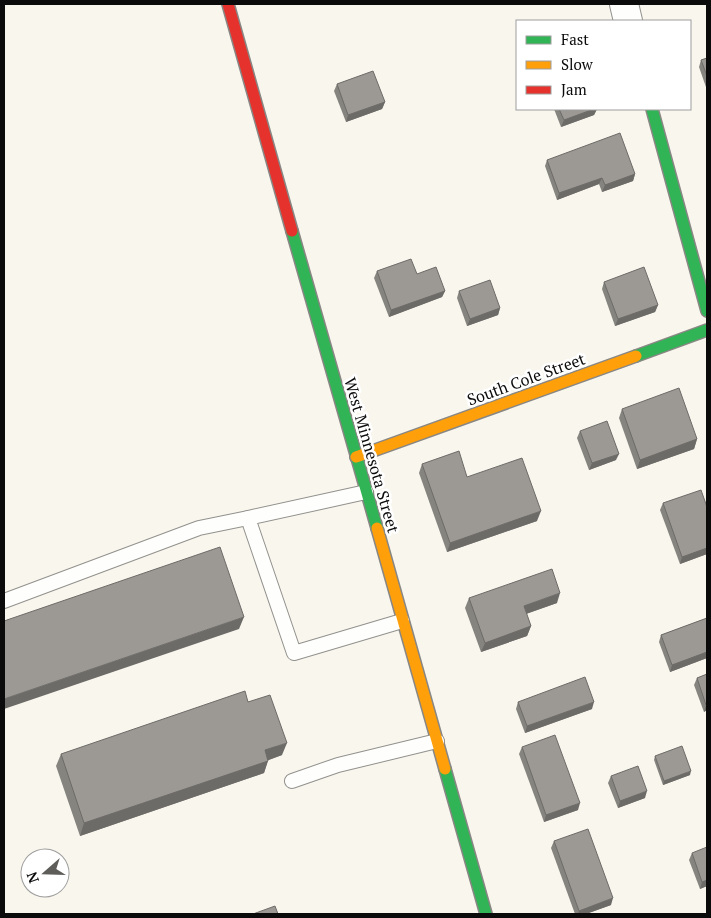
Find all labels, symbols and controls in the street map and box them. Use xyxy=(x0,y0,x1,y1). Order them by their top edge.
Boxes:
legend xyxy=(516,20,691,110)
text: Fast xyxy=(561,29,589,49)
text: Slow xyxy=(561,54,594,74)
text: Jam xyxy=(561,79,587,99)
street label: South Cole Street xyxy=(464,347,588,411)
street label: West Minnesota Street xyxy=(339,375,405,535)
north arrow xyxy=(20,848,70,898)
text: N xyxy=(21,869,43,886)

